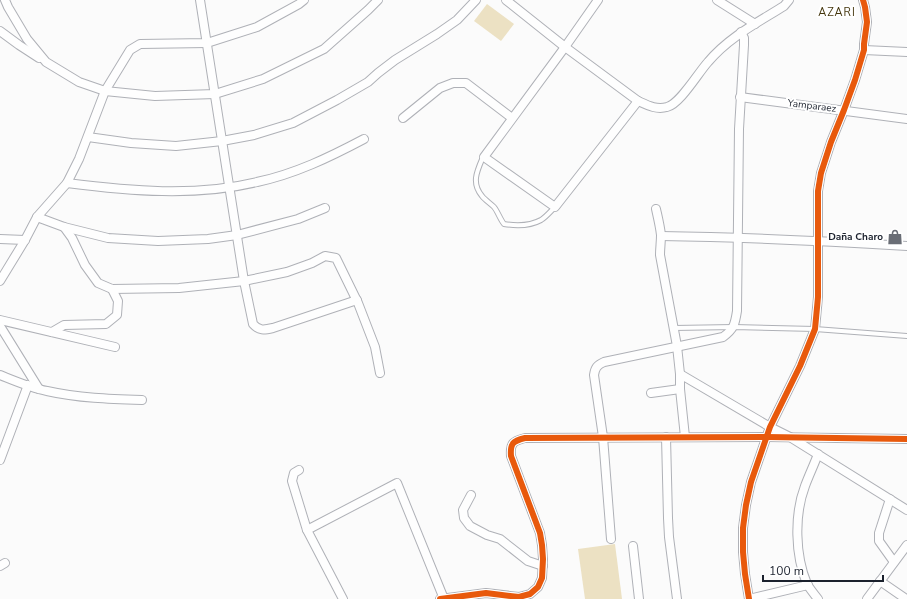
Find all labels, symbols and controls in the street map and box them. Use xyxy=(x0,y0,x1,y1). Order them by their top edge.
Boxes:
district label: AZARI xyxy=(818,5,856,20)
street label: Yamparaez xyxy=(786,96,838,116)
shop icon: Daña Charo xyxy=(886,228,904,246)
place label: Daña Charo xyxy=(828,230,883,244)
scale bar xyxy=(763,557,883,583)
text: 100 m xyxy=(769,563,804,579)

